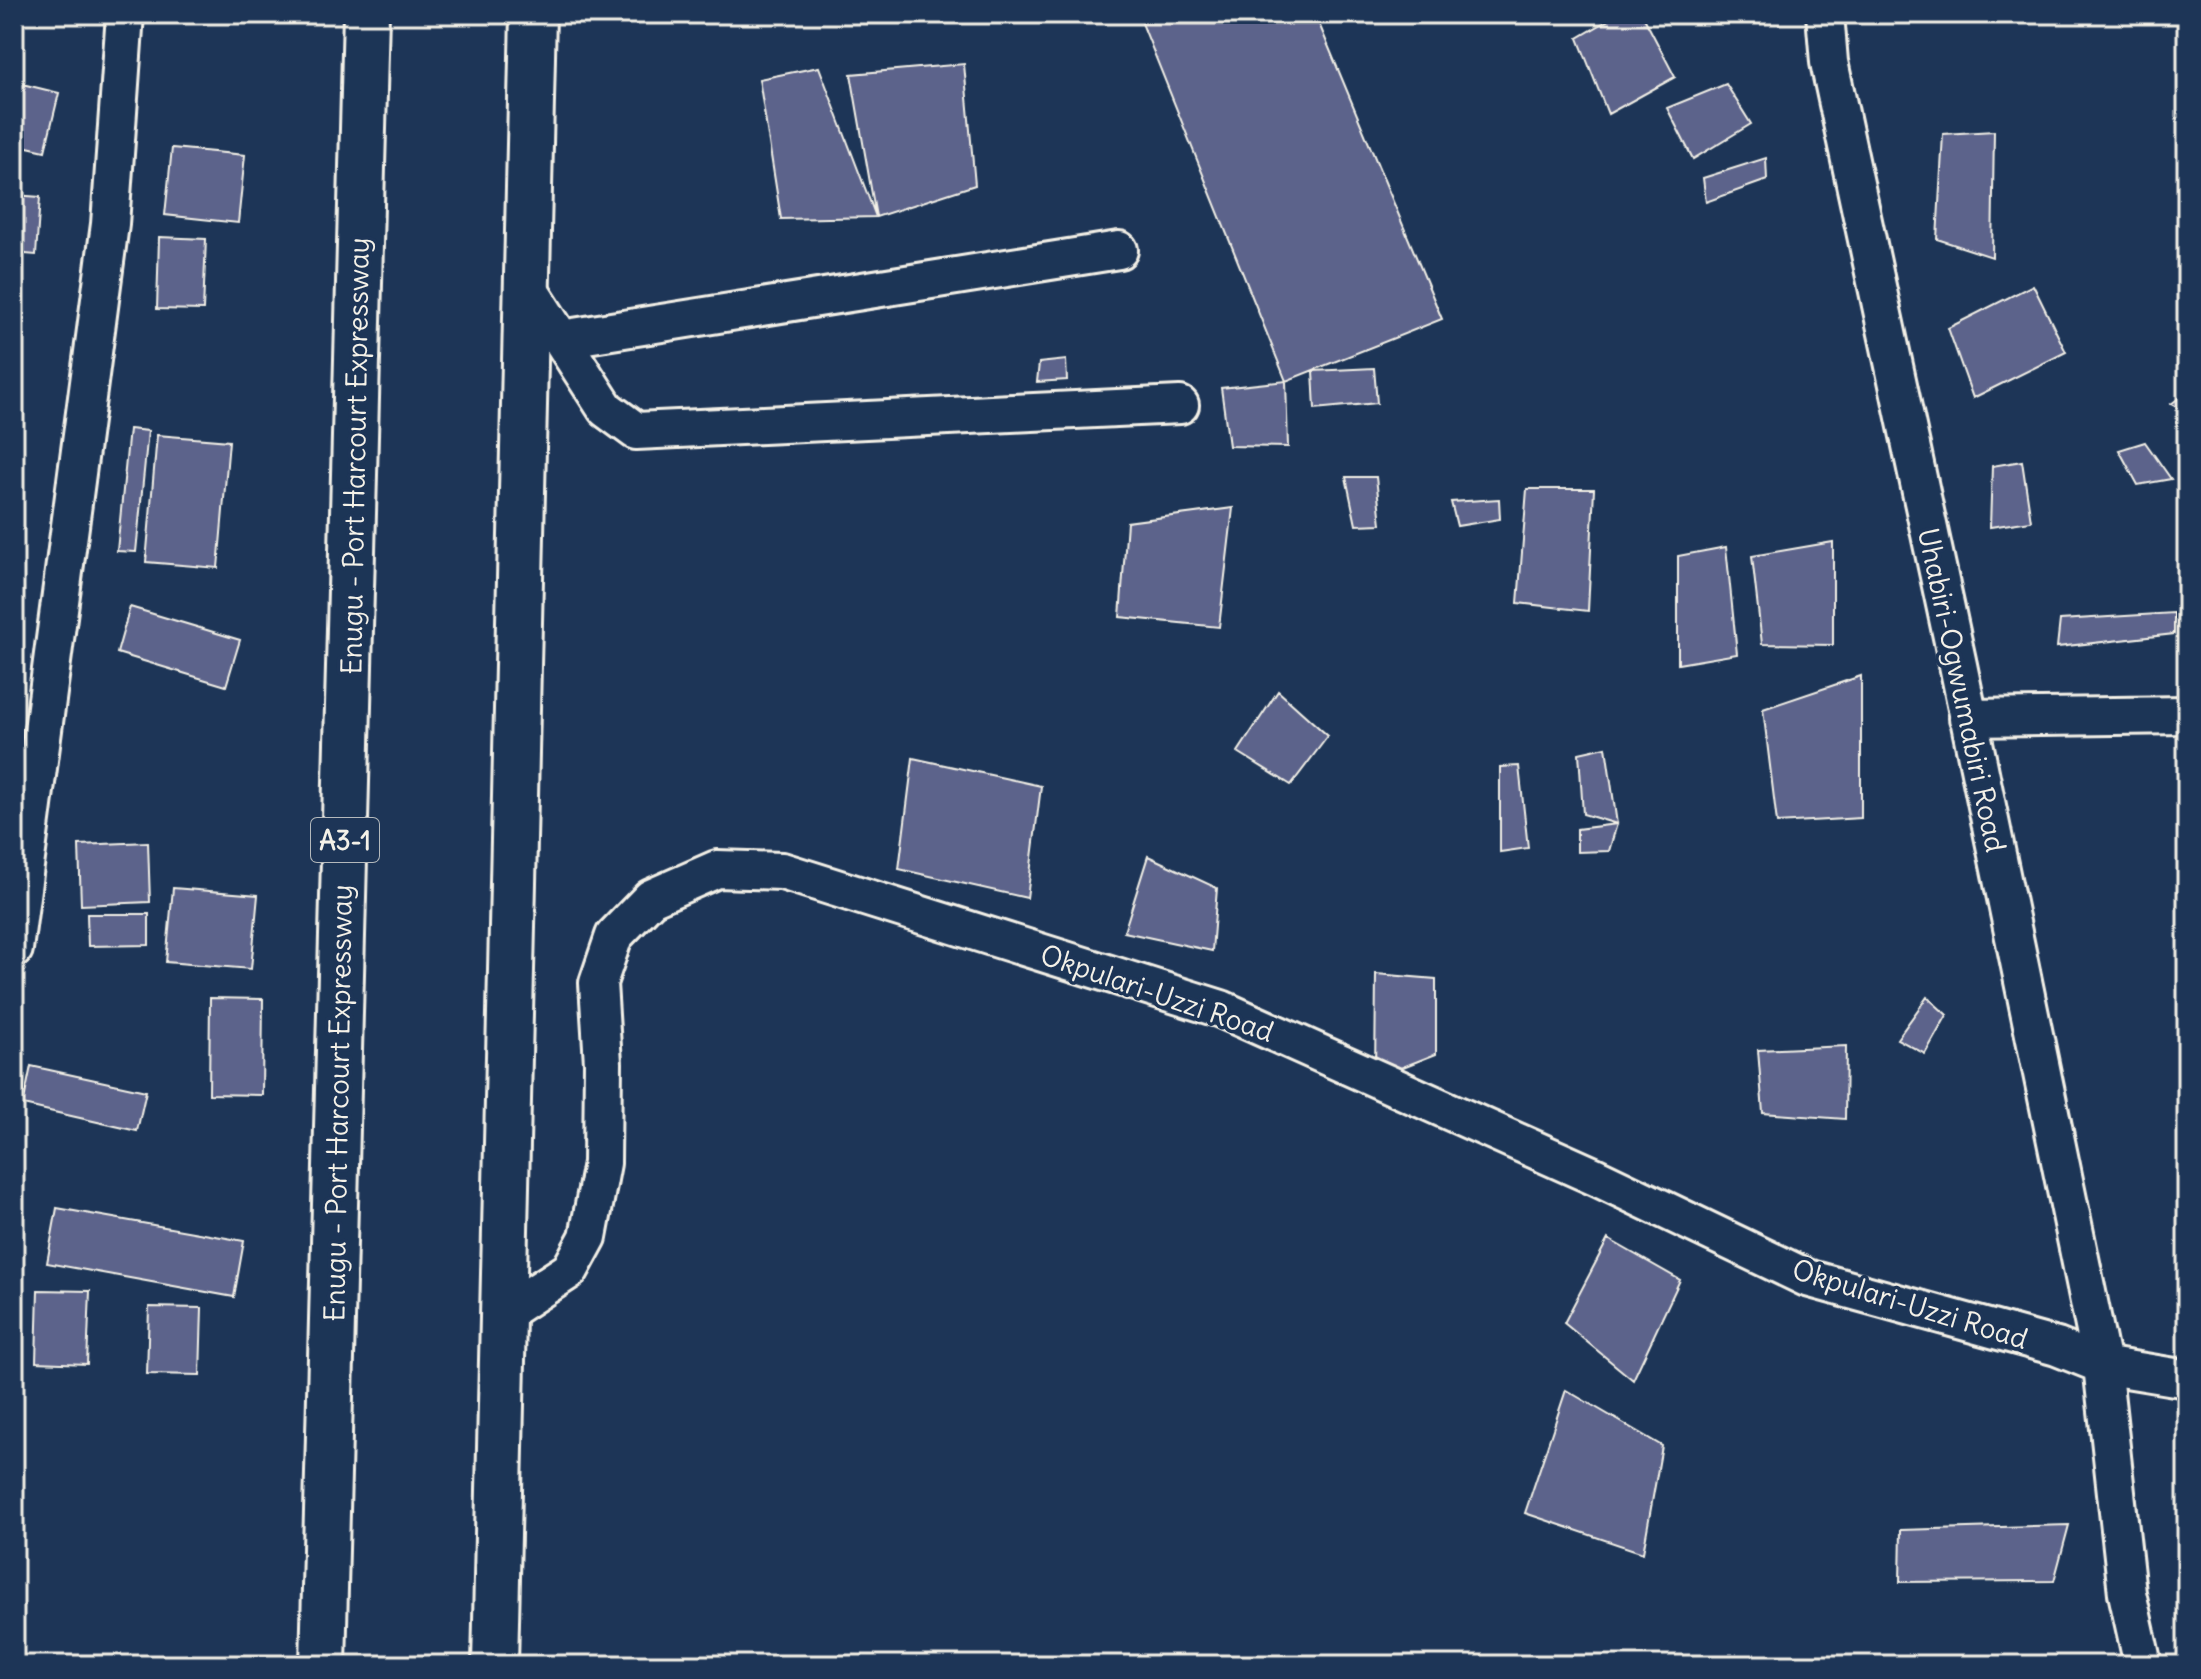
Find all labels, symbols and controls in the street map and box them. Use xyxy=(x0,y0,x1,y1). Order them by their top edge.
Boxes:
street label: Enugu - Port Harcourt Expressway xyxy=(333,237,377,675)
street label: Uhabiri-Ogwumabiri Road xyxy=(1910,525,2014,855)
road number: A3-1 xyxy=(311,818,379,862)
street label: Enugu - Port Harcourt Expressway xyxy=(316,884,360,1322)
street label: Okpulari-Uzzi Road xyxy=(1036,936,1278,1050)
street label: Okpulari-Uzzi Road xyxy=(1788,1251,2032,1357)

